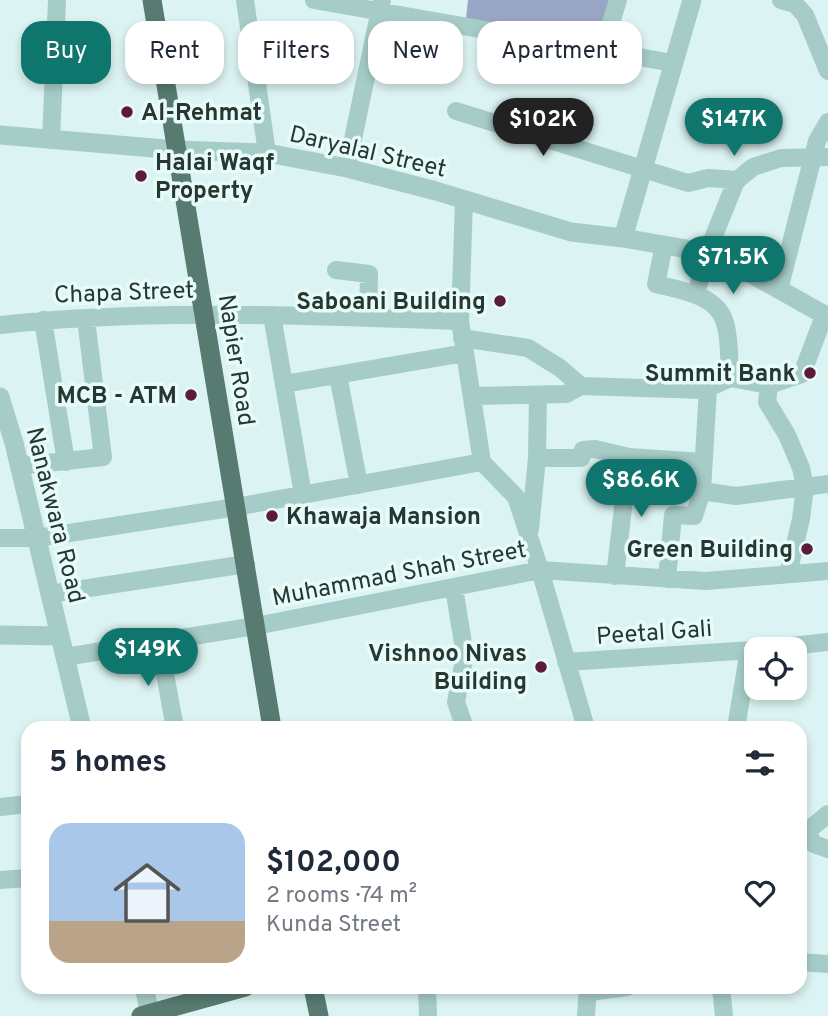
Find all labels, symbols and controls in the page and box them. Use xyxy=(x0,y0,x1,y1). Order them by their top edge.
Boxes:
chip: Buy xyxy=(21,21,111,84)
chip: Rent xyxy=(125,21,224,84)
chip: Filters xyxy=(238,21,354,84)
chip: New xyxy=(368,21,463,84)
chip: Apartment xyxy=(477,21,642,84)
place label: Al-Rehmat xyxy=(141,99,262,129)
pin: $102K xyxy=(494,99,592,158)
pin: $147K xyxy=(685,99,783,158)
marker: Al-Rehmat xyxy=(119,104,135,120)
text: $102K xyxy=(509,106,577,135)
text: $147K xyxy=(701,106,767,135)
street label: Daryalal Street xyxy=(286,120,449,186)
place label: Halai Waqf Property xyxy=(155,149,275,207)
marker: Halai Waqf Property xyxy=(133,168,149,184)
pin: $71.5K xyxy=(676,236,790,296)
text: $71.5K xyxy=(697,244,769,273)
street label: Chapa Street xyxy=(53,277,195,311)
place label: Saboani Building xyxy=(296,288,486,318)
street label: Napier Road xyxy=(210,293,260,428)
marker: Saboani Building xyxy=(492,293,508,309)
place label: Summit Bank xyxy=(645,360,796,390)
marker: Summit Bank xyxy=(802,365,818,381)
place label: MCB - ATM xyxy=(56,382,177,412)
marker: MCB - ATM xyxy=(183,387,199,403)
street label: Nanakwara Road xyxy=(18,424,90,607)
pin: $86.6K xyxy=(584,460,698,519)
text: $86.6K xyxy=(602,467,680,496)
place label: Khawaja Mansion xyxy=(286,503,481,533)
marker: Khawaja Mansion xyxy=(264,508,280,524)
street label: Muhammad Shah Street xyxy=(270,536,529,614)
place label: Green Building xyxy=(626,536,793,566)
marker: Green Building xyxy=(799,541,815,557)
street label: Peetal Gali xyxy=(595,615,713,653)
pin: $149K xyxy=(99,628,197,688)
text: $149K xyxy=(114,636,182,665)
map controls xyxy=(744,637,807,700)
button: locate xyxy=(744,637,807,700)
place label: Vishnoo Nivas Building xyxy=(368,640,527,698)
marker: Vishnoo Nivas Building xyxy=(533,659,549,675)
icon: filters xyxy=(741,744,779,782)
text: 5 homes xyxy=(49,745,167,782)
text: $102,000 xyxy=(266,845,401,882)
icon: home xyxy=(105,851,189,935)
icon: heart xyxy=(741,874,779,912)
text: 2 rooms · 74 m² xyxy=(266,882,417,911)
text: Kunda Street xyxy=(266,911,401,940)

